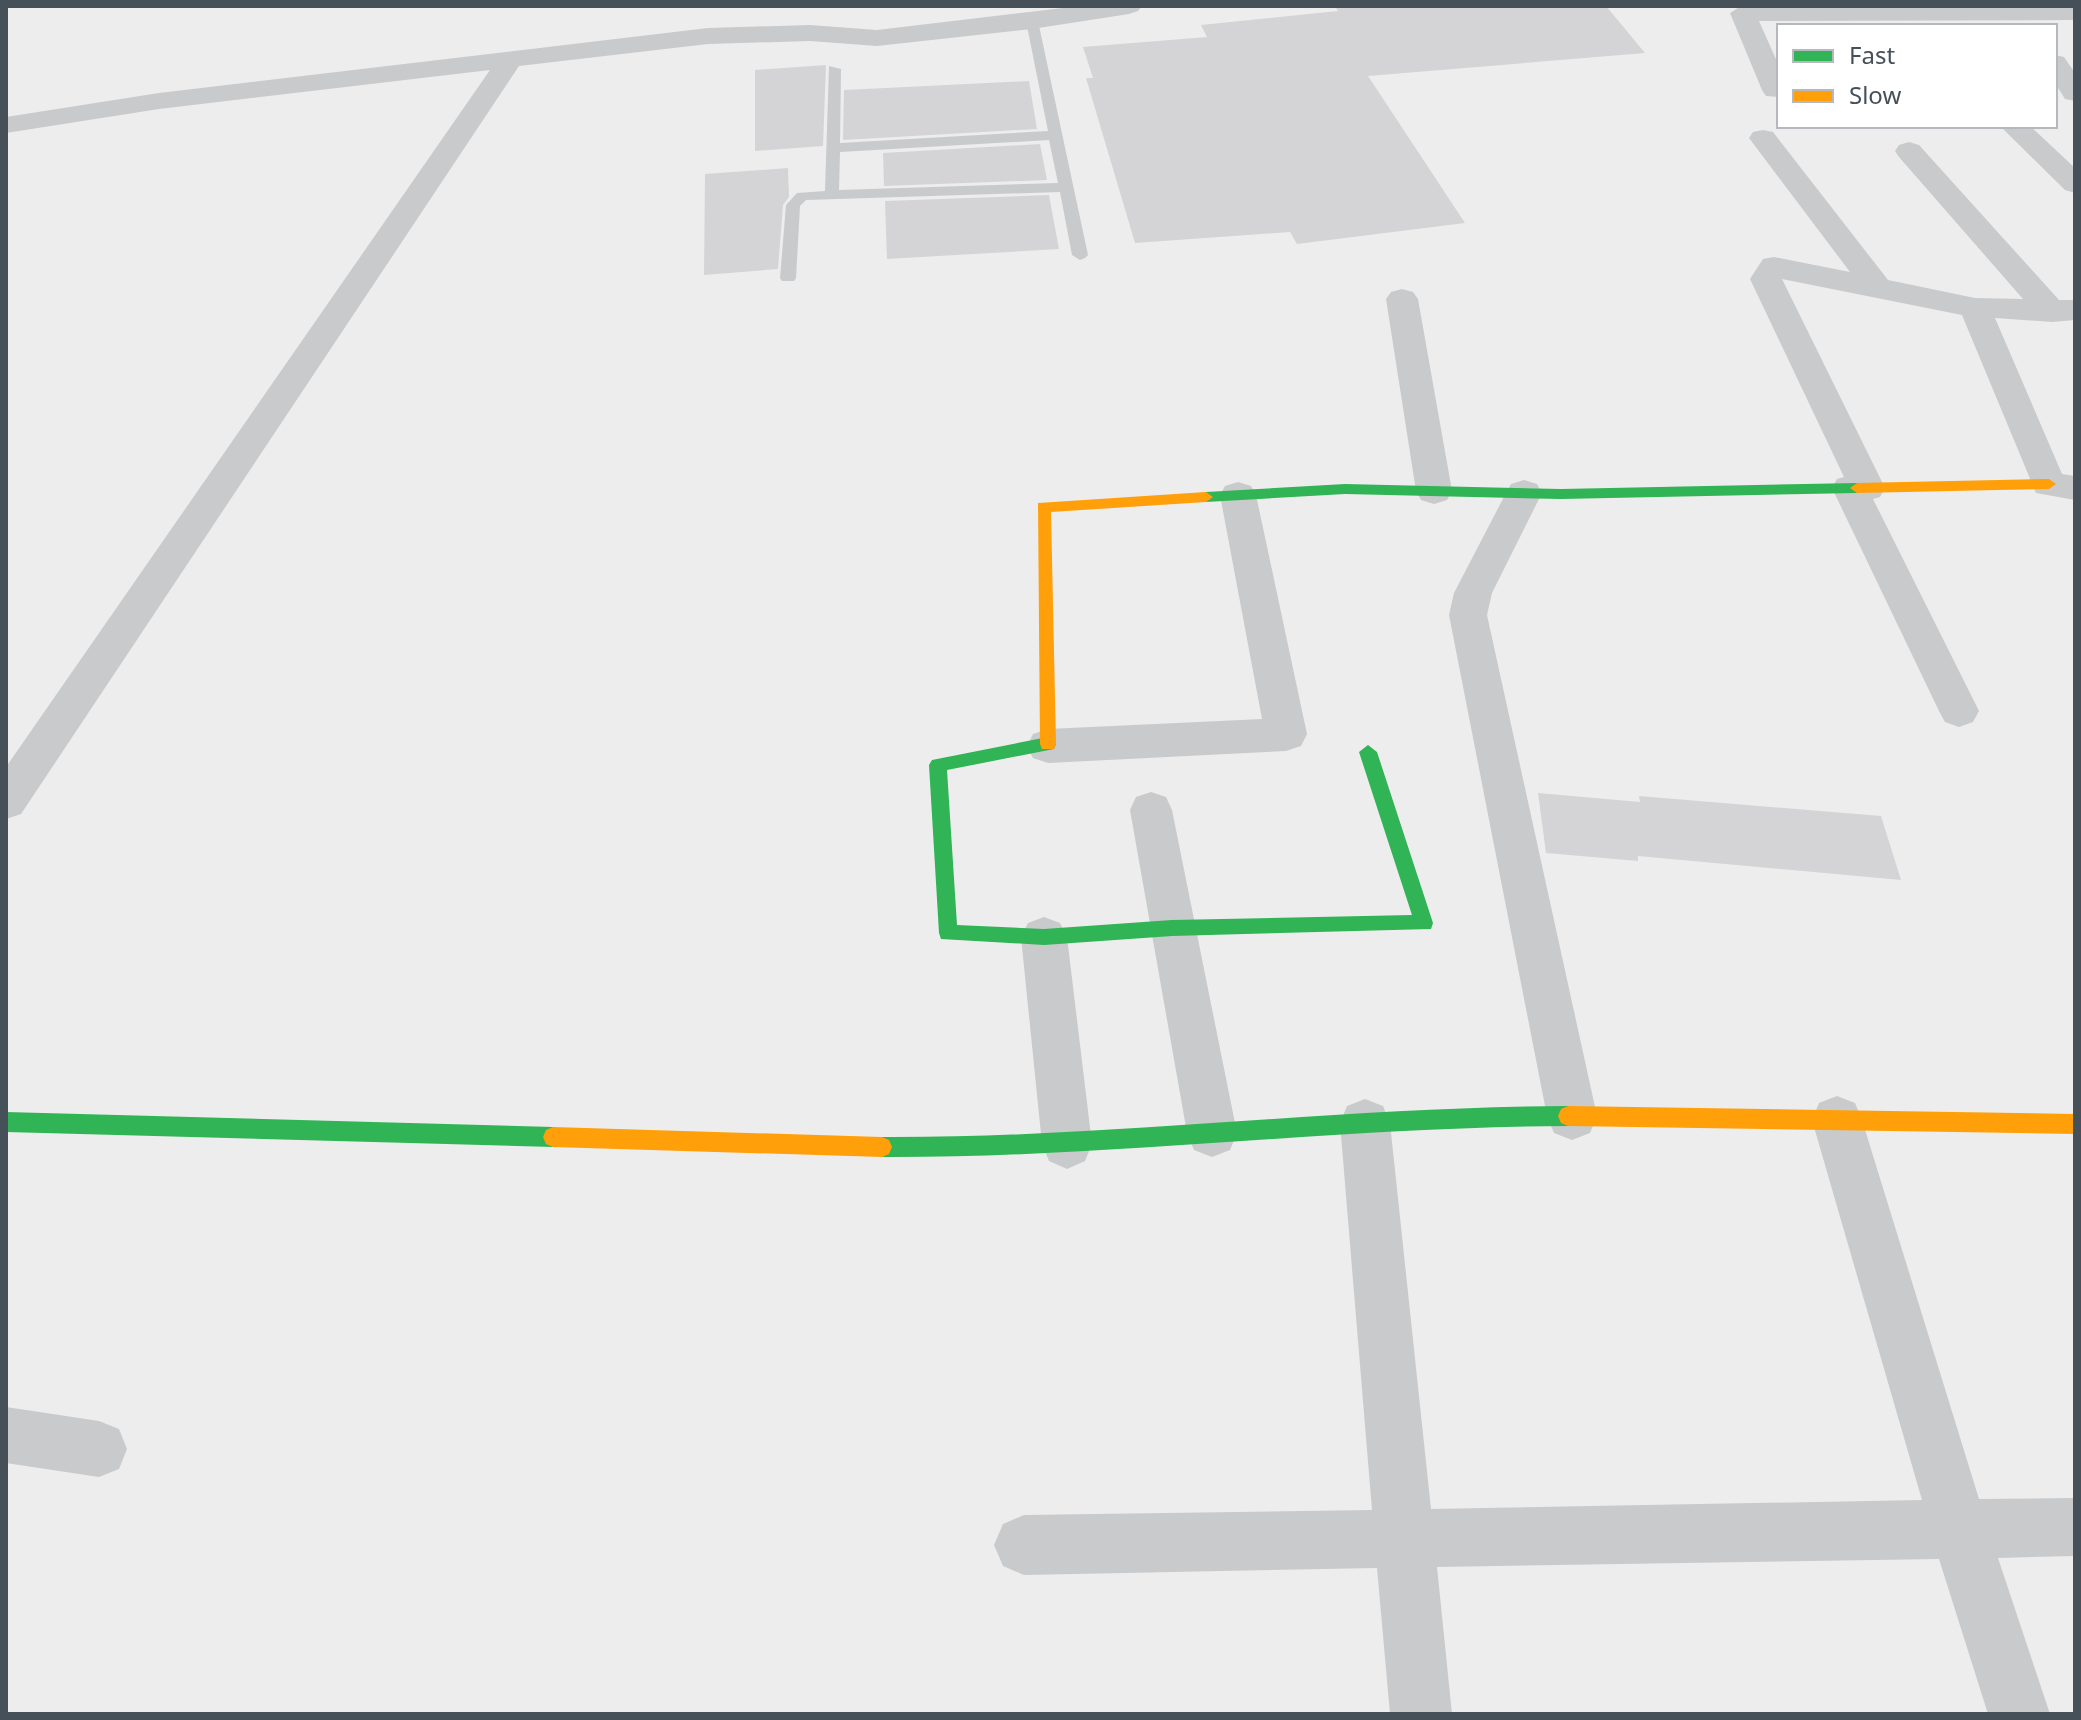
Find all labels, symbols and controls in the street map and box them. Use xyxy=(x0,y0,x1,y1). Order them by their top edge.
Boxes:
legend xyxy=(1777,24,2057,128)
text: Fast xyxy=(1849,38,1895,71)
text: Slow xyxy=(1849,78,1901,111)

